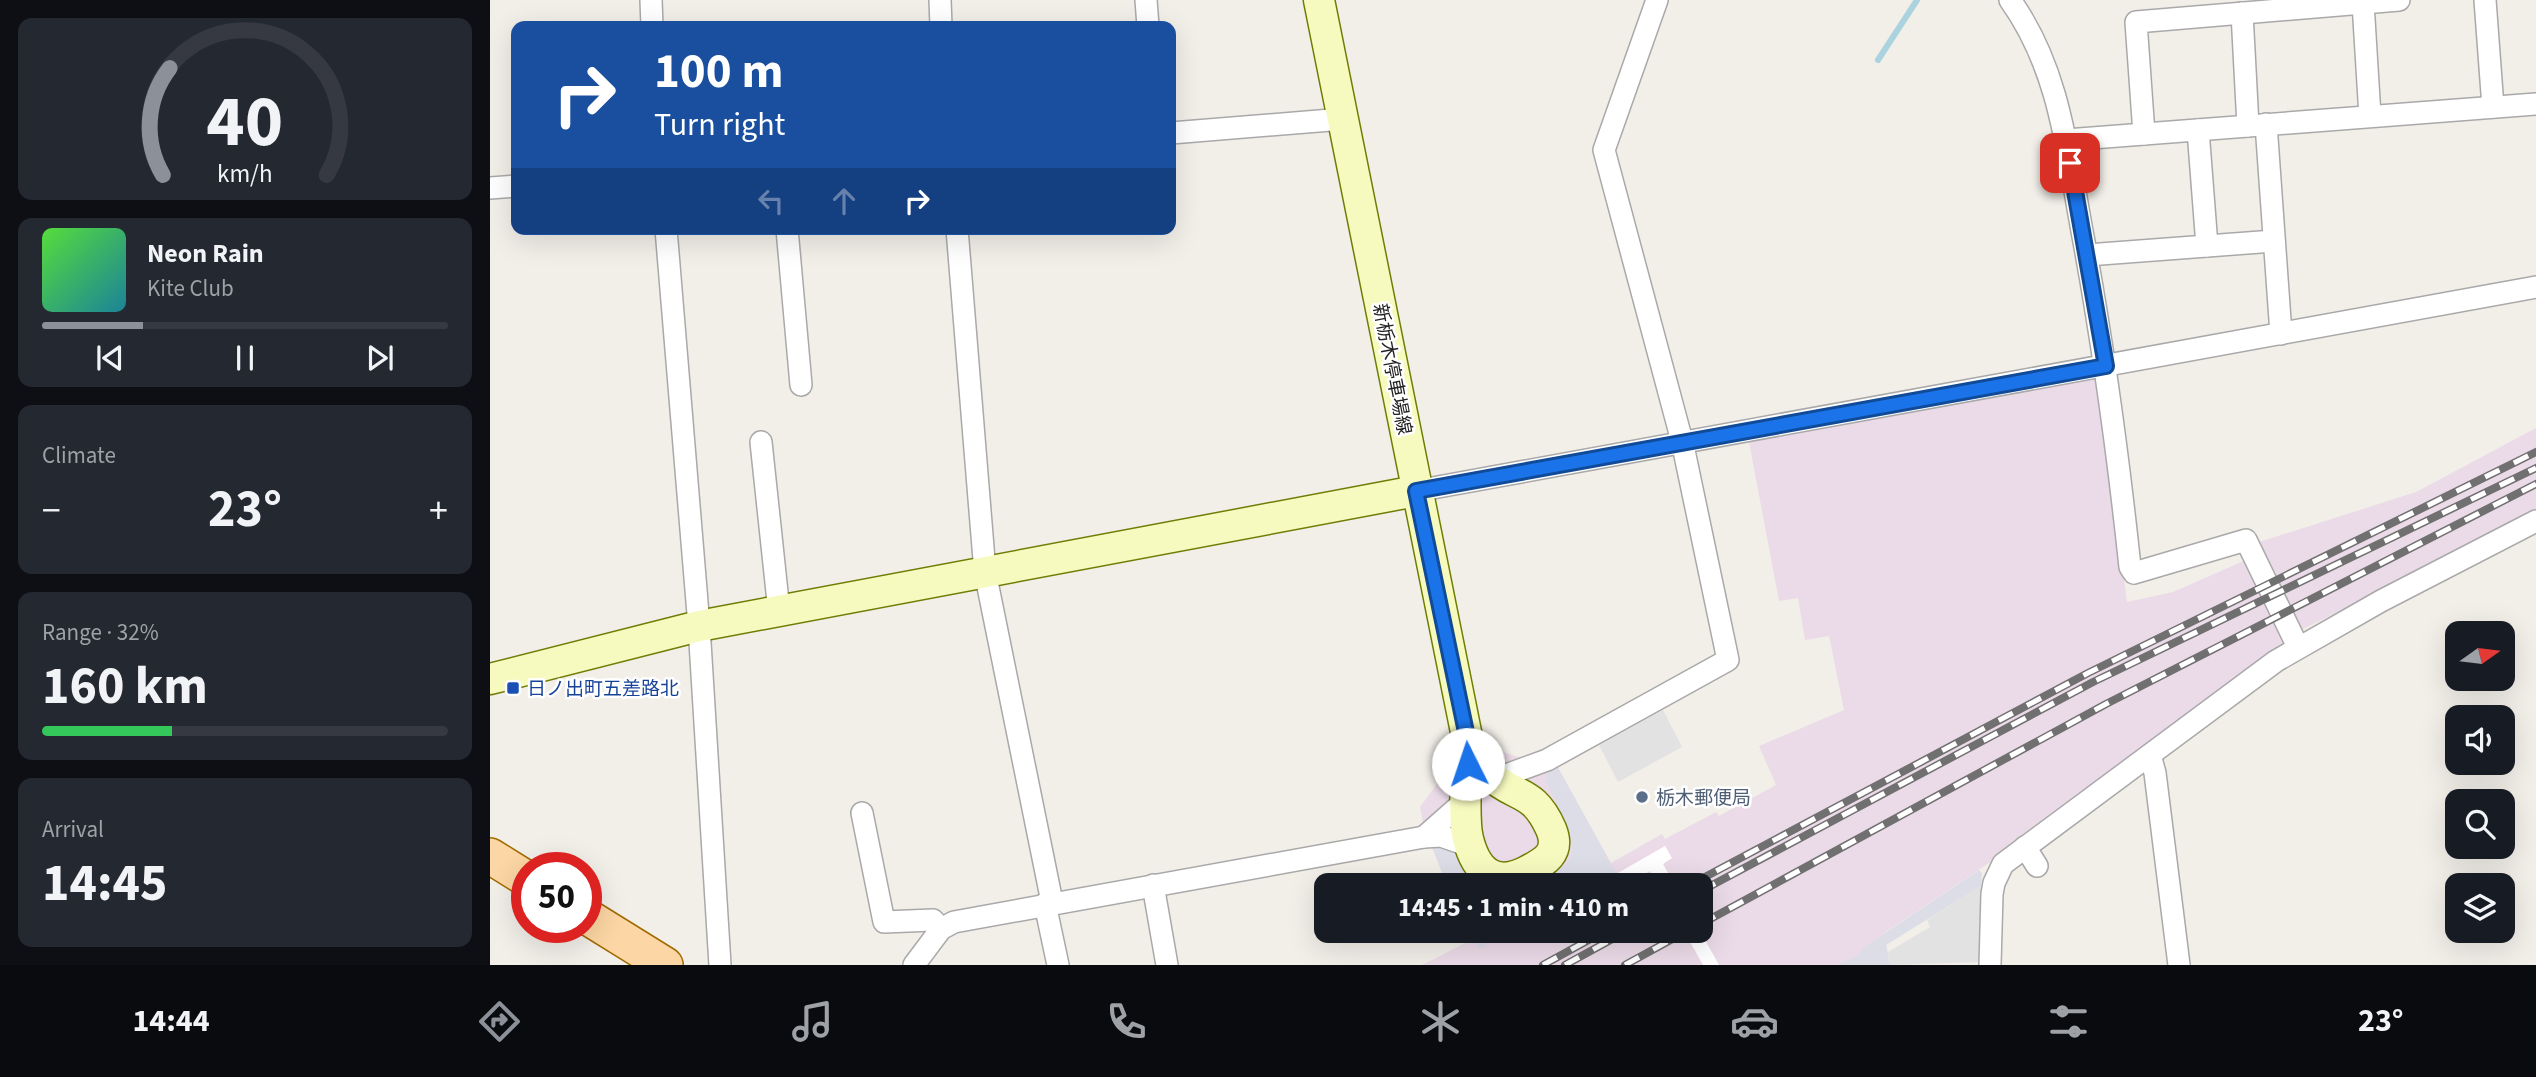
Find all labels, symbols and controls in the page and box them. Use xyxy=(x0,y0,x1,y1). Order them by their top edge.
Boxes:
text: 100 m xyxy=(654,37,783,107)
icon: right xyxy=(539,49,630,140)
text: 40 xyxy=(207,70,283,174)
text: Turn right xyxy=(654,102,785,148)
pin xyxy=(2040,133,2100,193)
icon: arrive xyxy=(2051,144,2089,182)
text: km/h xyxy=(217,156,273,192)
icon: left xyxy=(752,182,790,220)
icon: ahead xyxy=(825,182,863,220)
icon: right xyxy=(898,182,936,220)
text: Neon Rain xyxy=(147,235,264,272)
text: Kite Club xyxy=(147,272,234,305)
street label: 新栃木停車場線 xyxy=(1366,301,1417,437)
icon: previous xyxy=(91,339,129,377)
icon: pause xyxy=(226,339,264,377)
icon: next xyxy=(361,339,399,377)
text: Climate xyxy=(42,439,116,472)
text: 23° xyxy=(208,473,282,547)
text: − xyxy=(42,484,61,538)
text: + xyxy=(429,484,448,538)
text: Range · 32% xyxy=(42,616,159,649)
north arrow xyxy=(2445,621,2515,691)
map controls xyxy=(2445,621,2515,943)
text: 160 km xyxy=(42,650,208,724)
place label: 日ノ出町五差路北 xyxy=(527,676,679,703)
marker: 日ノ出町五差路北 xyxy=(505,680,521,696)
button: sound xyxy=(2445,705,2515,775)
position arrow xyxy=(1431,727,1505,801)
place label: 栃木郵便局 xyxy=(1656,785,1751,812)
marker: 栃木郵便局 xyxy=(1634,789,1650,805)
button: search xyxy=(2445,789,2515,859)
text: Arrival xyxy=(42,813,104,846)
text: 14:45 xyxy=(42,847,167,921)
speed limit sign: 50 xyxy=(511,852,602,943)
button: layers xyxy=(2445,873,2515,943)
text: 14:45 · 1 min · 410 m xyxy=(1398,889,1629,926)
icon: directions xyxy=(475,997,524,1046)
icon: music xyxy=(788,997,837,1046)
icon: phone xyxy=(1102,997,1151,1046)
icon: climate xyxy=(1416,997,1465,1046)
icon: car xyxy=(1730,997,1779,1046)
icon: filters xyxy=(2044,997,2093,1046)
text: 14:44 xyxy=(132,998,210,1044)
text: 23° xyxy=(2358,998,2403,1044)

